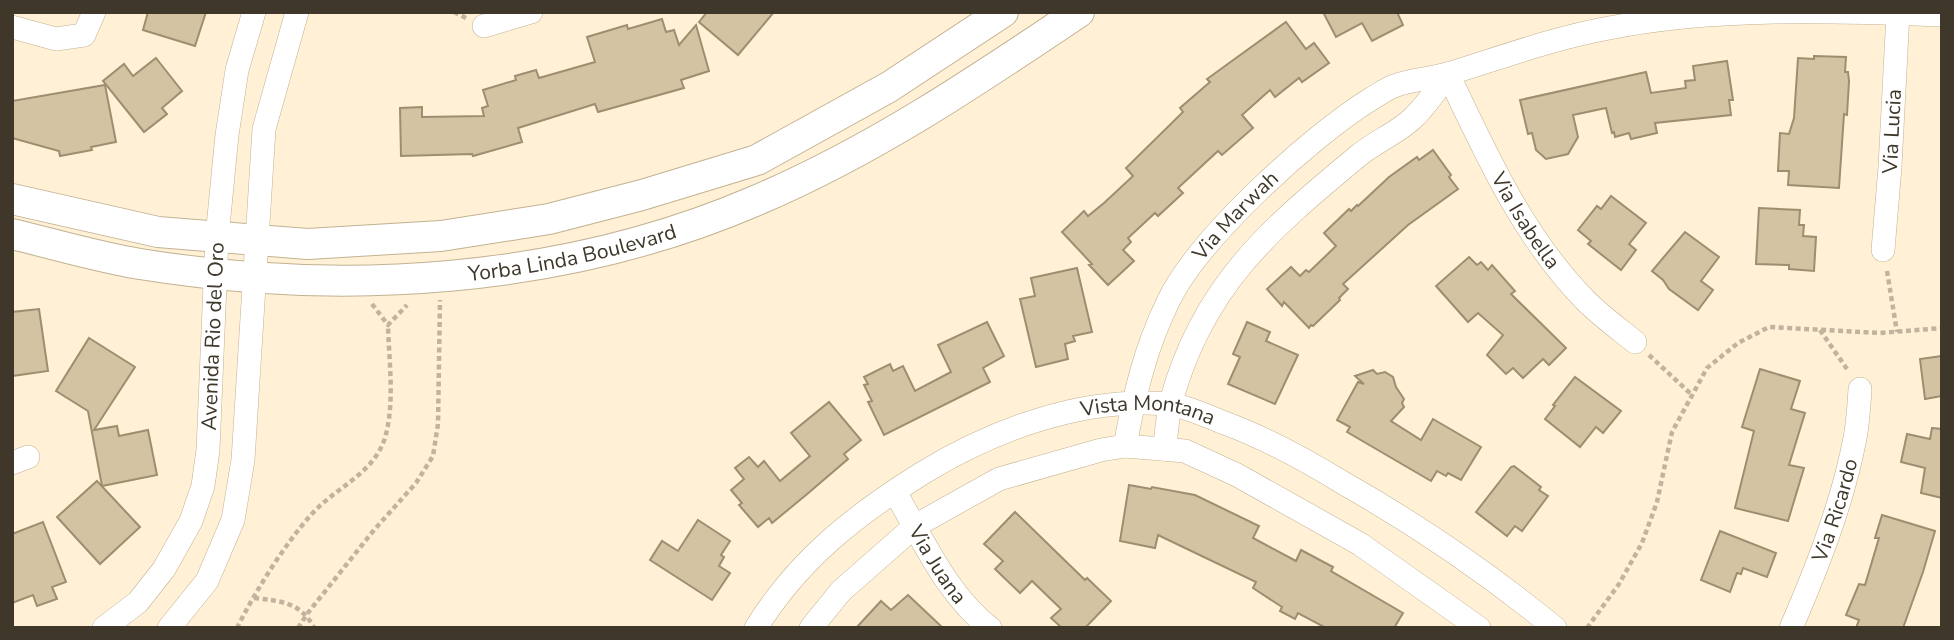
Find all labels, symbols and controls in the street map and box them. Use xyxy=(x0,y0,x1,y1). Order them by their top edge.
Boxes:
street label: Via Lucia xyxy=(1876,88,1908,175)
street label: Via Marwah xyxy=(1185,164,1285,267)
street label: Via Isabella xyxy=(1484,166,1567,275)
street label: Yorba Linda Boulevard xyxy=(466,217,680,288)
street label: Avenida Rio del Oro xyxy=(195,242,231,431)
street label: Vista Montana xyxy=(1077,389,1219,432)
street label: Via Ricardo xyxy=(1805,456,1864,567)
street label: Via Juana xyxy=(902,519,973,610)

